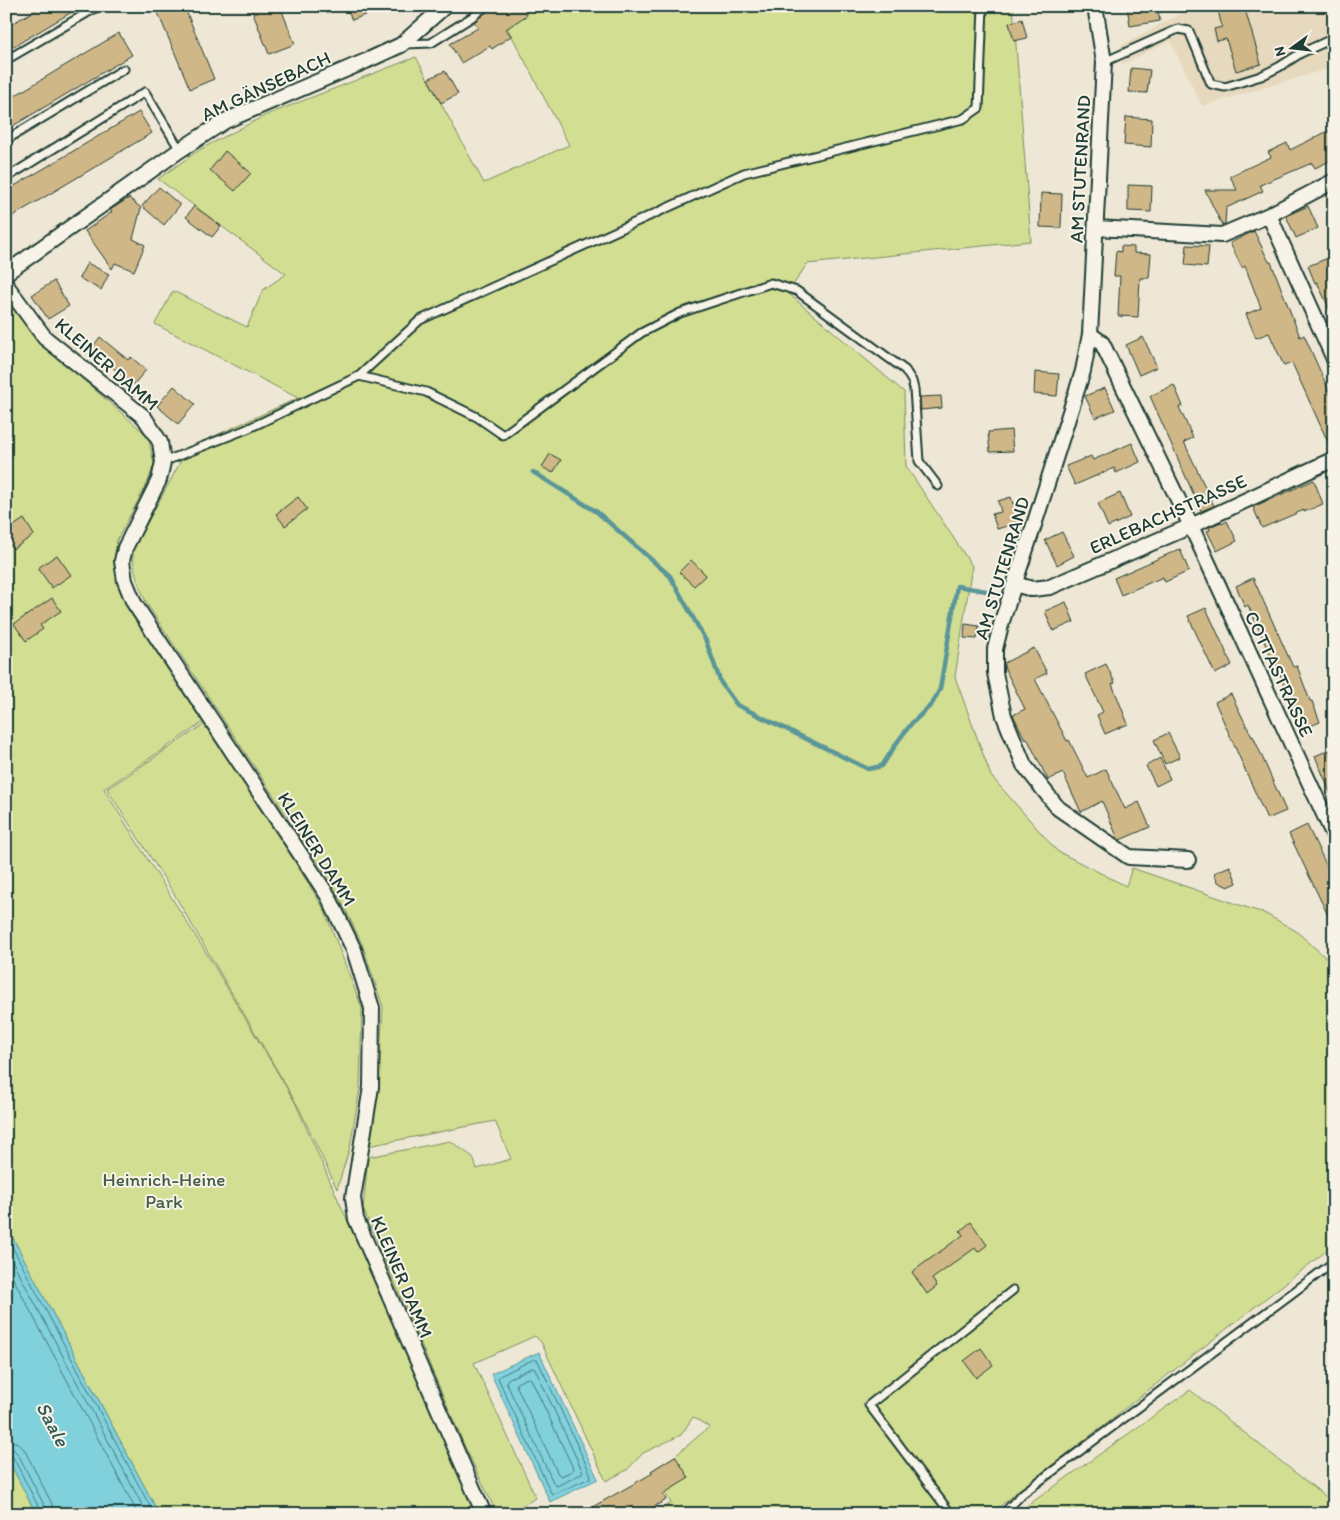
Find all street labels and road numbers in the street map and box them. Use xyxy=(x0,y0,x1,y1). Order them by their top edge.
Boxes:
street label: AM GÄNSEBACH xyxy=(198,46,334,126)
street label: AM STUTENRAND xyxy=(1065,94,1095,244)
street label: KLEINER DAMM xyxy=(50,313,164,415)
street label: ERLEBACHSTRASSE xyxy=(1086,469,1250,559)
street label: AM STUTENRAND xyxy=(969,494,1035,642)
street label: COTTASTRASSE xyxy=(1240,607,1318,741)
street label: KLEINER DAMM xyxy=(273,788,361,910)
street label: KLEINER DAMM xyxy=(366,1213,438,1341)

